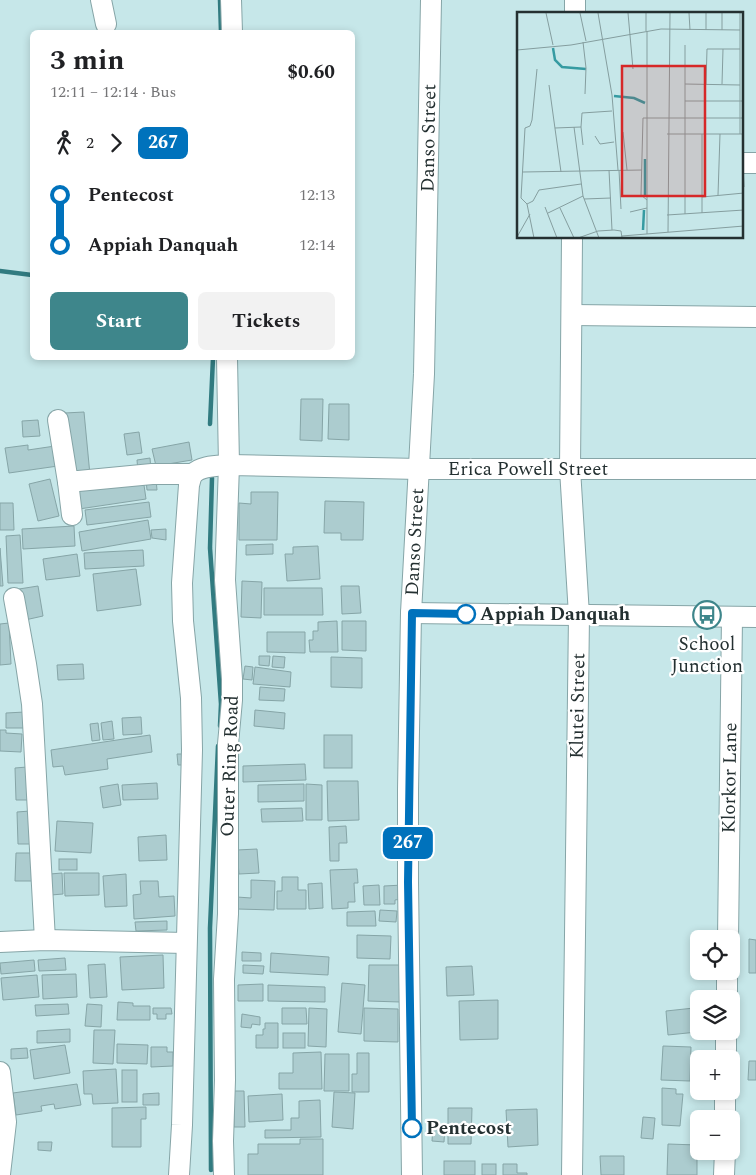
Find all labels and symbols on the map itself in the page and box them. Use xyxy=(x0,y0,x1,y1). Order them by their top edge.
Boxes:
inset map xyxy=(517,12,744,239)
street label: Danso Street xyxy=(414,83,444,192)
street label: Erica Powell Street xyxy=(448,455,608,484)
street label: Danso Street xyxy=(398,487,432,597)
place label: Appiah Danquah xyxy=(480,600,630,629)
bus stop icon: School Junction xyxy=(692,600,722,630)
marker: Appiah Danquah xyxy=(456,604,476,624)
place label: School Junction xyxy=(671,630,743,681)
street label: Klutei Street xyxy=(563,652,593,759)
street label: Outer Ring Road xyxy=(213,695,247,837)
street label: Klorkor Lane xyxy=(715,722,745,834)
line badge: 267 xyxy=(379,827,437,859)
place label: Pentecost xyxy=(426,1114,512,1143)
marker: Pentecost xyxy=(402,1118,422,1138)

